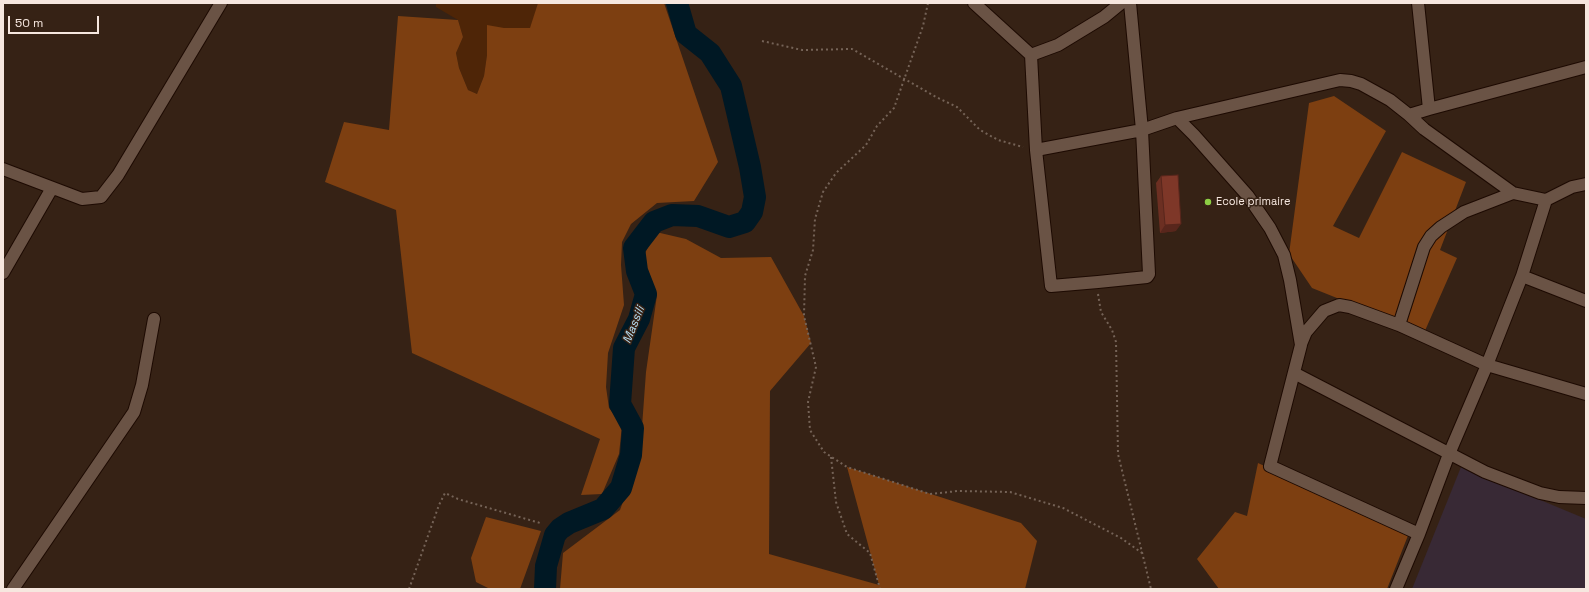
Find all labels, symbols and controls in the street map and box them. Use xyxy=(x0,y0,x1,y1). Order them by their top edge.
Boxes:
scale bar xyxy=(10,8,101,34)
text: 50 m xyxy=(15,15,43,31)
place label: Ecole primaire xyxy=(1216,195,1290,209)
marker: Ecole primaire xyxy=(1203,197,1213,207)
water label: Massili xyxy=(620,304,648,346)

